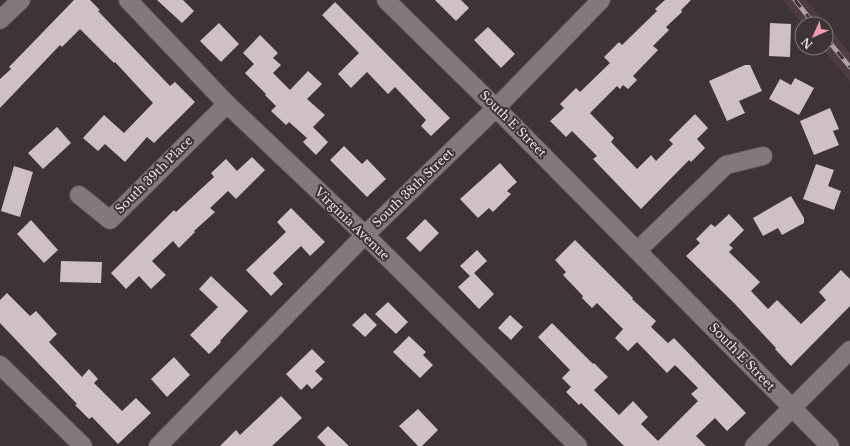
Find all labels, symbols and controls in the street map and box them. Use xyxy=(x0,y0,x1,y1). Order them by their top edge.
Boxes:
north arrow xyxy=(794,16,834,56)
text: N xyxy=(798,34,816,52)
street label: South E Street xyxy=(477,87,550,160)
street label: South 39th Place xyxy=(112,133,196,216)
street label: South 38th Street xyxy=(369,145,457,230)
street label: Virginia Avenue xyxy=(311,184,393,263)
street label: South E Street xyxy=(706,320,779,394)

